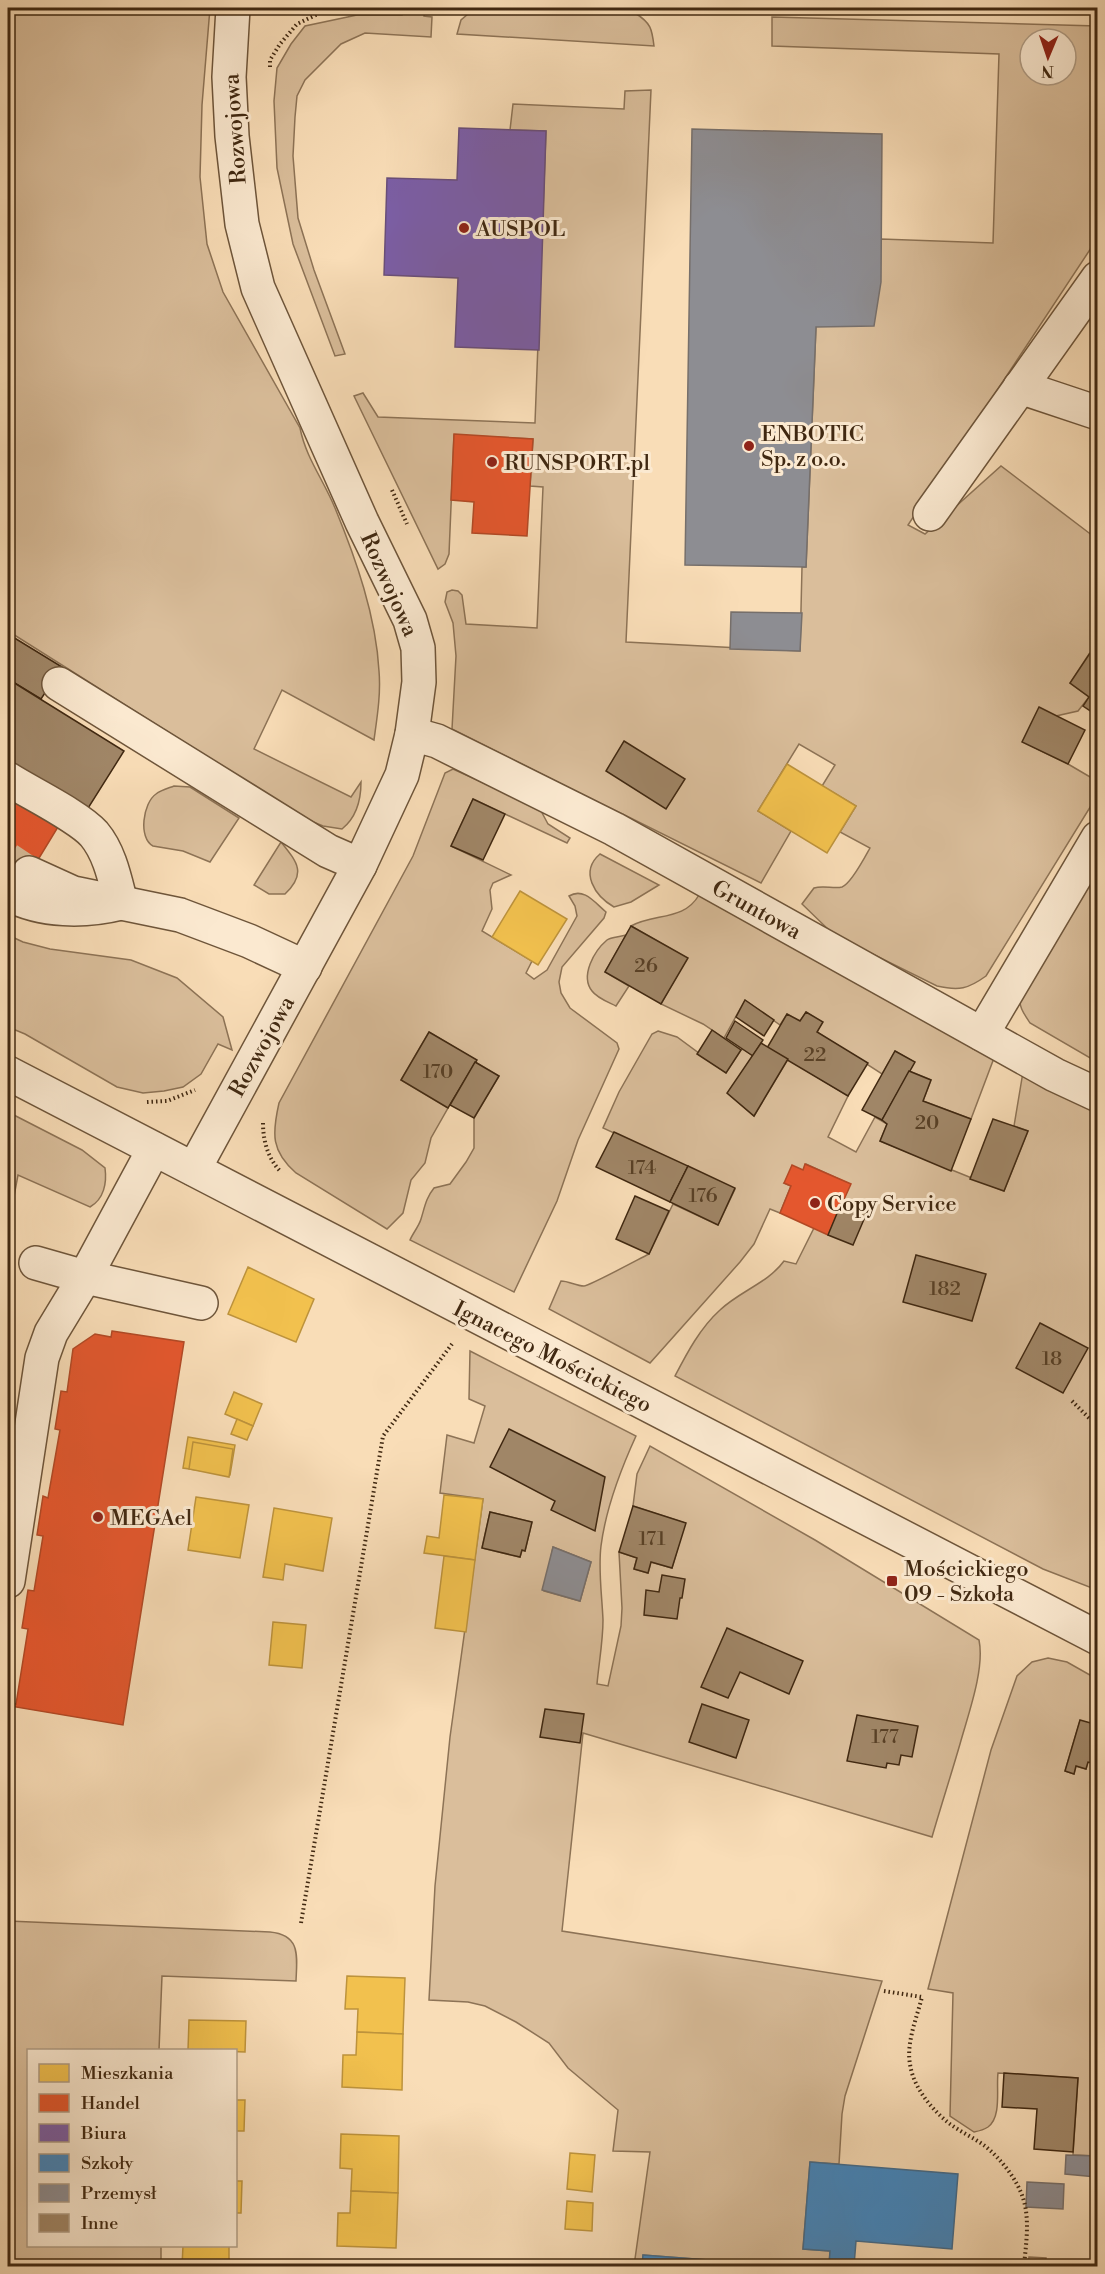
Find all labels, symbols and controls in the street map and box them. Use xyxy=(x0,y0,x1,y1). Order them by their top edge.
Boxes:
north arrow xyxy=(1018,27,1078,87)
text: N xyxy=(1040,61,1054,81)
street label: Rozwojowa xyxy=(218,72,253,185)
place label: AUSPOL xyxy=(475,216,565,243)
marker: AUSPOL xyxy=(457,221,471,235)
place label: ENBOTIC Sp. z o.o. xyxy=(761,421,864,473)
marker: ENBOTIC Sp. z o.o. xyxy=(742,439,756,453)
place label: RUNSPORT.pl xyxy=(504,450,650,477)
marker: RUNSPORT.pl xyxy=(485,455,499,469)
street label: Rozwojowa xyxy=(354,528,424,642)
street label: Gruntowa xyxy=(707,875,806,946)
house number: 26 xyxy=(634,954,658,979)
street label: Rozwojowa xyxy=(224,991,301,1102)
house number: 22 xyxy=(804,1043,826,1068)
house number: 170 xyxy=(423,1060,453,1085)
house number: 20 xyxy=(915,1111,939,1136)
house number: 174 xyxy=(628,1156,656,1181)
house number: 176 xyxy=(688,1184,718,1209)
place label: Copy Service xyxy=(827,1191,957,1218)
marker: Copy Service xyxy=(808,1196,822,1210)
house number: 182 xyxy=(929,1277,961,1302)
street label: Ignacego Mościckiego xyxy=(449,1296,656,1419)
house number: 18 xyxy=(1042,1347,1062,1372)
place label: MEGAel xyxy=(110,1505,193,1532)
marker: MEGAel xyxy=(91,1510,105,1524)
house number: 171 xyxy=(639,1527,666,1552)
place label: Mościckiego 09 - Szkoła xyxy=(904,1556,1029,1608)
marker: Mościckiego 09 - Szkoła xyxy=(885,1574,899,1588)
house number: 177 xyxy=(871,1725,899,1750)
legend xyxy=(27,2049,237,2247)
text: Mieszkania xyxy=(81,2062,174,2085)
text: Handel xyxy=(81,2092,141,2115)
text: Biura xyxy=(80,2122,128,2145)
text: Szkoły xyxy=(81,2152,134,2175)
text: Przemysł xyxy=(81,2182,157,2205)
text: Inne xyxy=(81,2212,118,2235)

